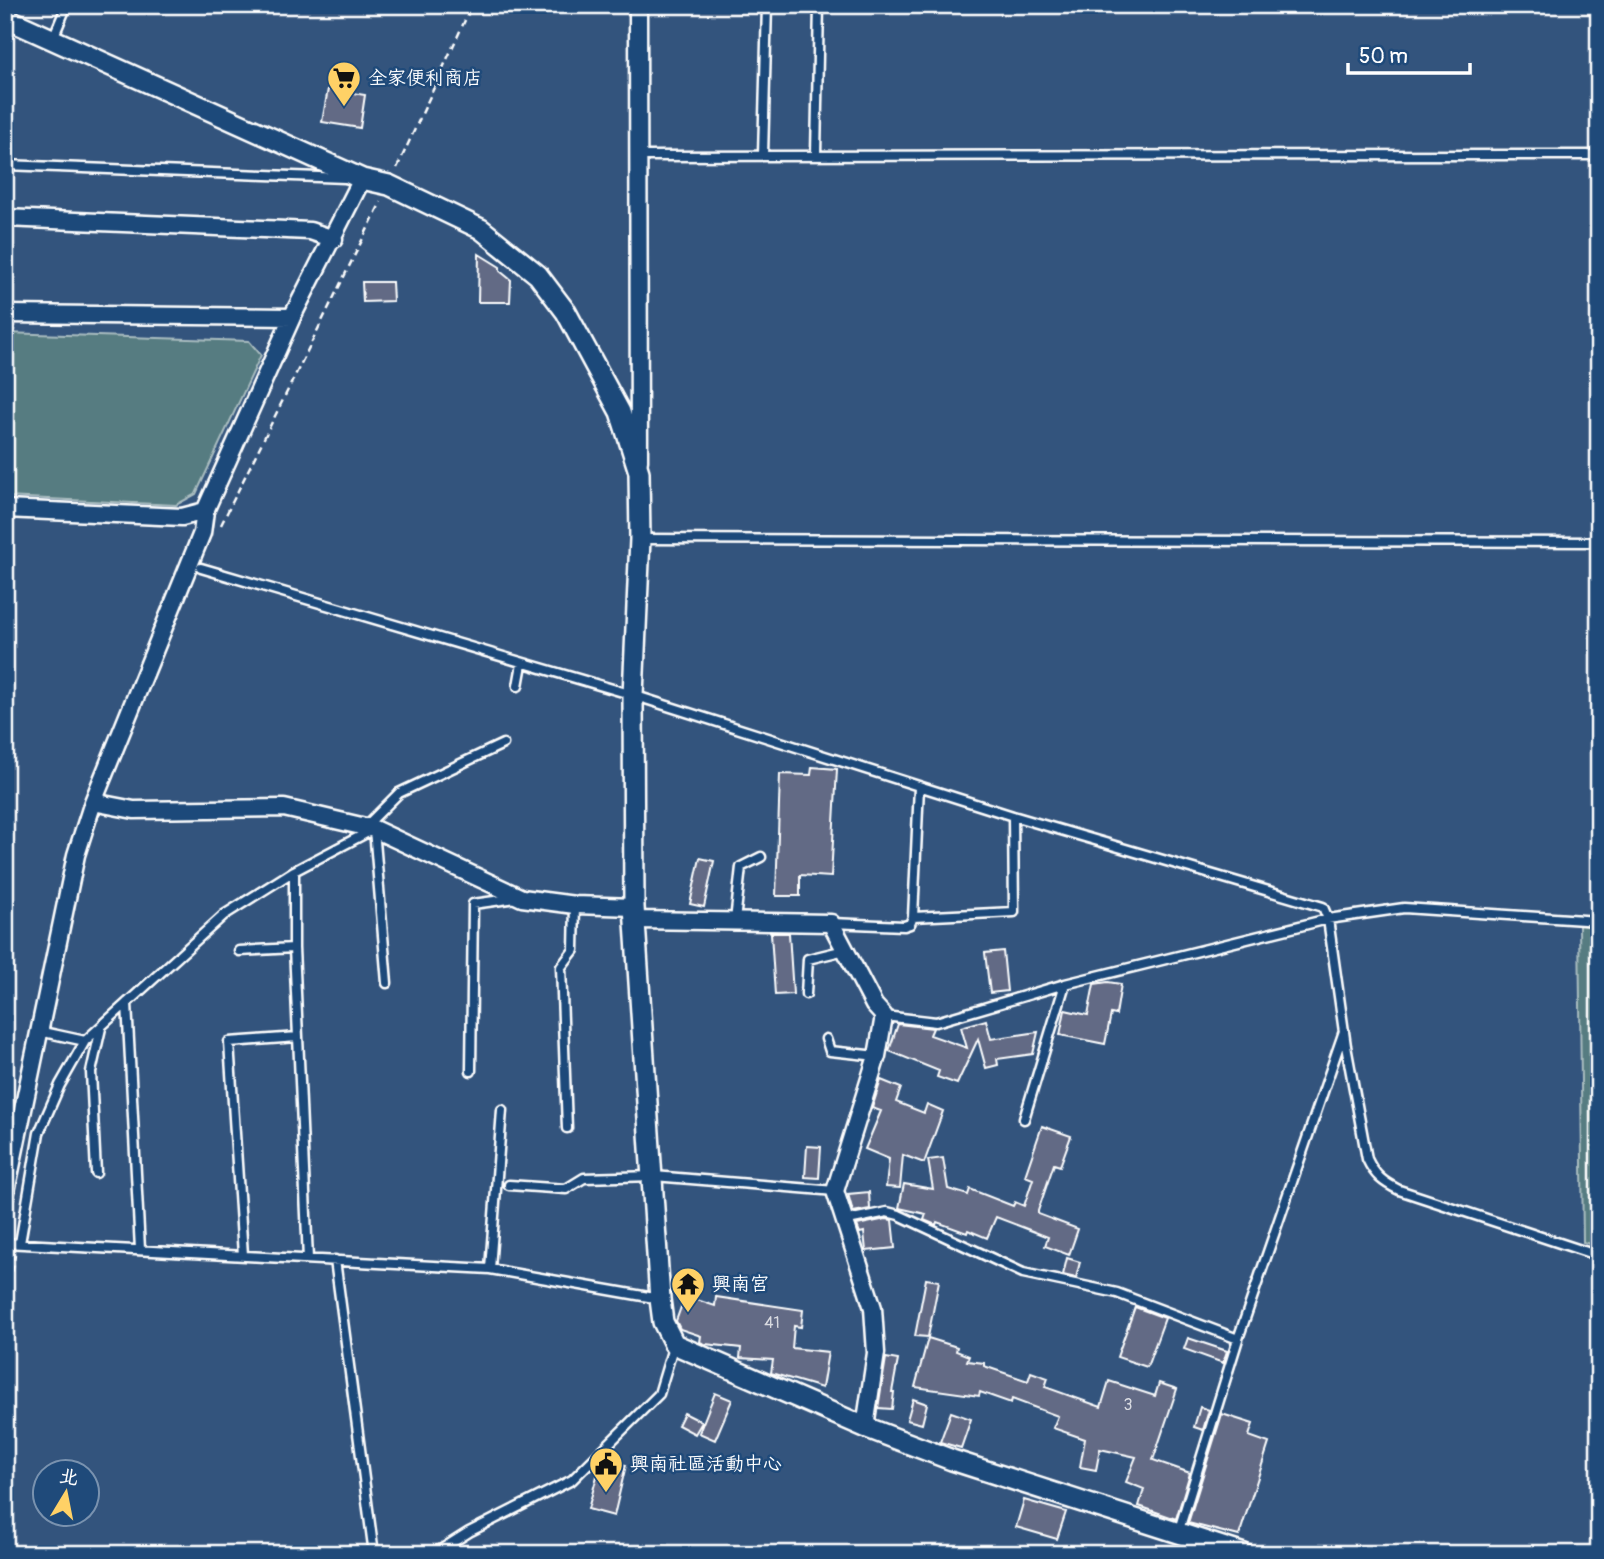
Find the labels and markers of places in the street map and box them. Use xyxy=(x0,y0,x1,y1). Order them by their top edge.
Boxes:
supermarket icon: 全家便利商店 xyxy=(325,59,363,108)
place label: 全家便利商店 xyxy=(368,66,482,90)
temple icon: 興南宮 xyxy=(669,1265,707,1314)
place label: 興南宮 xyxy=(712,1272,769,1296)
public building icon: 興南社區活動中心 xyxy=(587,1445,625,1494)
place label: 興南社區活動中心 xyxy=(630,1452,782,1476)

